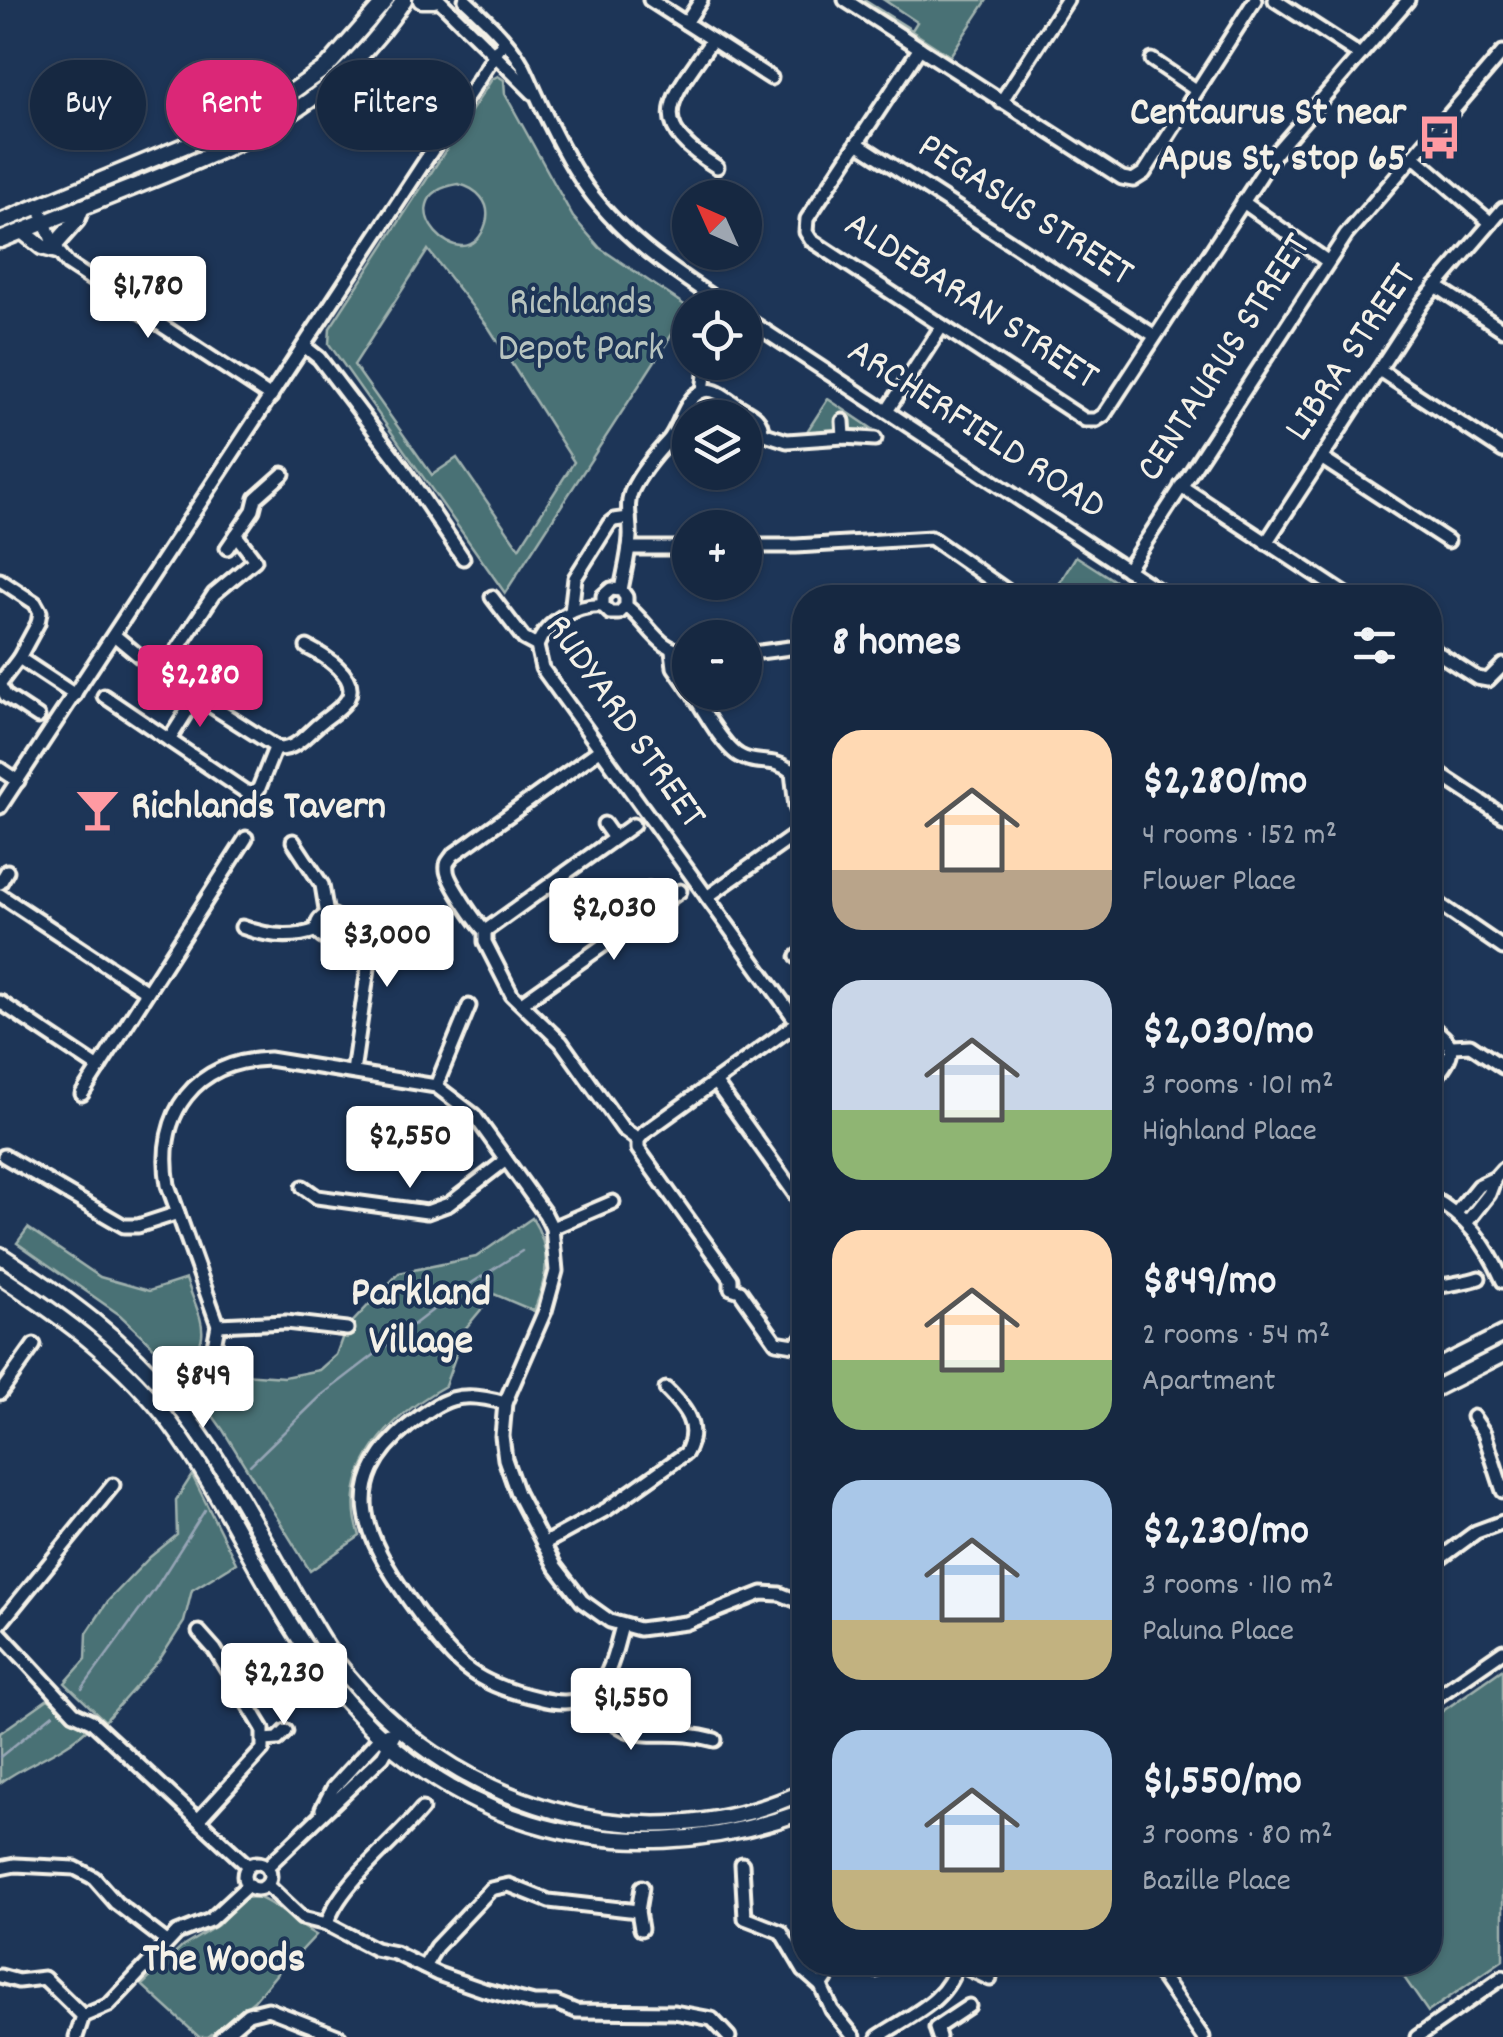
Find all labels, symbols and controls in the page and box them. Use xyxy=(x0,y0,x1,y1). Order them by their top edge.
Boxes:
chip: Buy xyxy=(30,60,146,150)
chip: Rent xyxy=(166,60,297,150)
chip: Filters xyxy=(317,60,474,150)
place label: Centaurus St near Apus St, stop 65 xyxy=(1130,87,1407,190)
bus stop icon: Centaurus St near Apus St, stop 65 xyxy=(1415,114,1463,162)
street label: PEGASUS STREET xyxy=(905,121,1143,303)
north arrow xyxy=(672,180,762,270)
map controls xyxy=(672,180,762,710)
street label: ALDEBARAN STREET xyxy=(831,199,1109,407)
street label: CENTAURUS STREET xyxy=(1124,224,1328,494)
street label: LIBRA STREET xyxy=(1272,254,1434,454)
pin: $1,780 xyxy=(67,256,229,341)
text: $1,780 xyxy=(112,265,184,311)
park label: Richlands Depot Park xyxy=(498,277,664,380)
button: locate xyxy=(672,290,762,380)
street label: ARCHERFIELD ROAD xyxy=(834,326,1116,536)
button: layers xyxy=(672,400,762,490)
button: + xyxy=(672,510,762,600)
street label: RUDYARD STREET xyxy=(528,604,718,842)
text: 8 homes xyxy=(832,615,961,675)
icon: filters xyxy=(1347,618,1402,673)
button: − xyxy=(672,620,762,710)
pin: $2,280 xyxy=(119,645,281,730)
text: $2,280 xyxy=(160,654,240,700)
text: $2,280/mo xyxy=(1142,754,1307,814)
icon: home xyxy=(912,770,1032,890)
place label: Richlands Tavern xyxy=(131,781,386,838)
bar icon: Richlands Tavern xyxy=(74,785,122,833)
text: 4 rooms · 152 m² xyxy=(1142,814,1337,860)
text: Flower Place xyxy=(1142,860,1296,906)
pin: $2,030 xyxy=(533,878,695,963)
text: $2,030 xyxy=(571,887,657,933)
pin: $3,000 xyxy=(306,905,468,990)
text: $3,000 xyxy=(343,914,431,960)
text: $2,030/mo xyxy=(1142,1004,1314,1064)
icon: home xyxy=(912,1020,1032,1140)
text: 3 rooms · 101 m² xyxy=(1142,1064,1334,1110)
pin: $2,550 xyxy=(329,1106,491,1191)
text: Highland Place xyxy=(1142,1110,1317,1156)
text: $2,550 xyxy=(368,1115,452,1161)
text: $849/mo xyxy=(1142,1254,1276,1314)
district label: Parkland Village xyxy=(351,1266,491,1374)
icon: home xyxy=(912,1270,1032,1390)
text: 2 rooms · 54 m² xyxy=(1142,1314,1330,1360)
pin: $849 xyxy=(144,1346,262,1431)
text: $849 xyxy=(175,1355,232,1401)
text: Apartment xyxy=(1142,1360,1276,1406)
text: $2,230/mo xyxy=(1142,1504,1309,1564)
icon: home xyxy=(912,1520,1032,1640)
text: 3 rooms · 110 m² xyxy=(1142,1564,1334,1610)
text: Paluna Place xyxy=(1142,1610,1294,1656)
pin: $2,230 xyxy=(203,1643,365,1728)
text: $2,230 xyxy=(243,1652,325,1698)
pin: $1,550 xyxy=(550,1668,712,1753)
text: $1,550 xyxy=(593,1677,669,1723)
text: $1,550/mo xyxy=(1142,1754,1302,1814)
icon: home xyxy=(912,1770,1032,1890)
text: 3 rooms · 80 m² xyxy=(1142,1814,1333,1860)
text: Bazille Place xyxy=(1142,1860,1291,1906)
district label: The Woods xyxy=(142,1932,306,1992)

